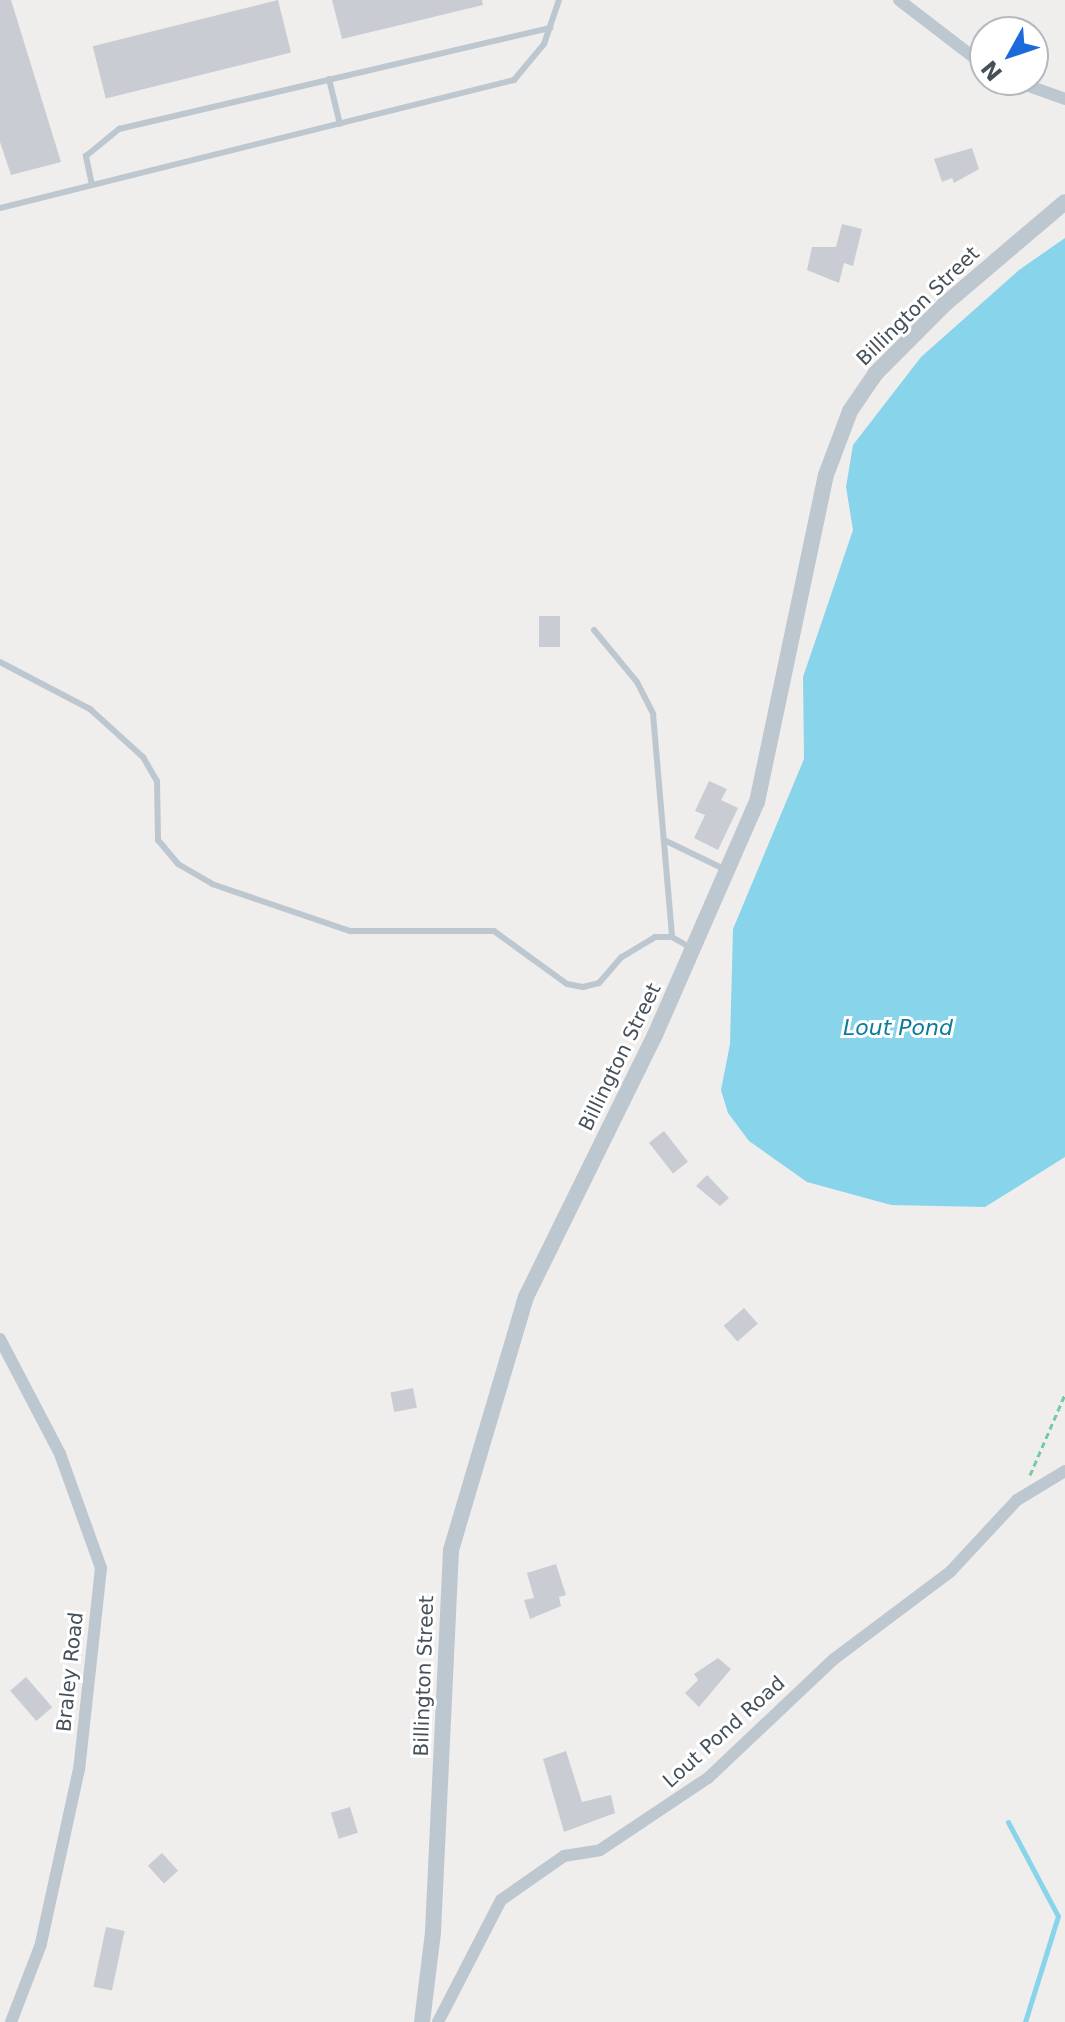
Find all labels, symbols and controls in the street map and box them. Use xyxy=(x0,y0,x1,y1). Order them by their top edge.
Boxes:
north arrow xyxy=(969,16,1049,96)
text: N xyxy=(976,55,1007,86)
street label: Billington Street xyxy=(852,241,984,371)
street label: Billington Street xyxy=(574,979,666,1135)
water label: Lout Pond xyxy=(843,1015,953,1041)
street label: Billington Street xyxy=(409,1595,439,1757)
street label: Braley Road xyxy=(52,1611,88,1733)
street label: Lout Pond Road xyxy=(658,1671,790,1793)

